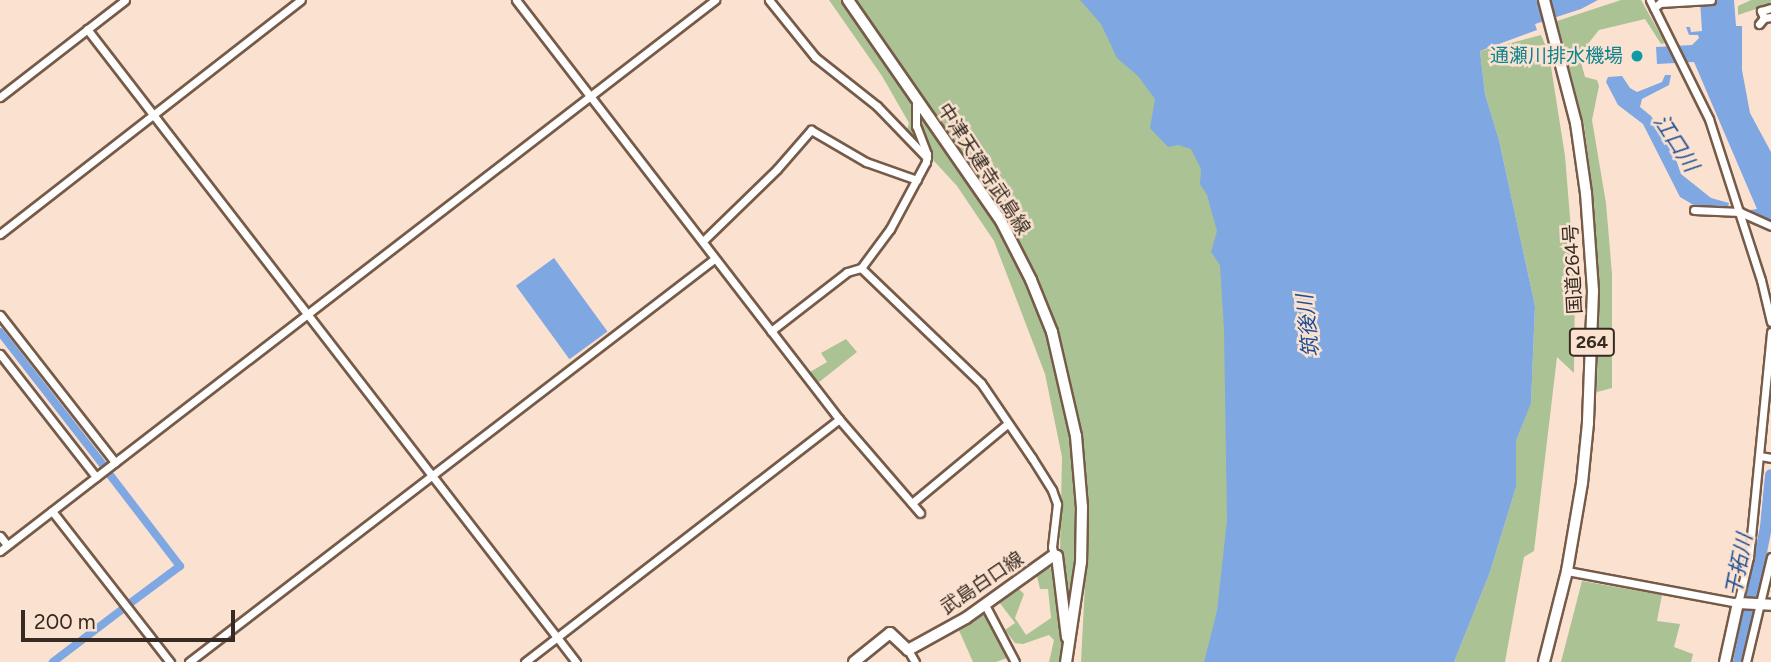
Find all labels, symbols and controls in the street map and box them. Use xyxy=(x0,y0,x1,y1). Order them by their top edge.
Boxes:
place label: 通瀬川排水機場 xyxy=(1490,45,1623,67)
marker: 通瀬川排水機場 xyxy=(1629,48,1645,64)
street label: 中津天建寺武島線 xyxy=(933,99,1035,239)
water label: 江口川 xyxy=(1648,110,1704,176)
street label: 国道264号 xyxy=(1559,223,1587,315)
water label: 筑後川 xyxy=(1292,293,1324,359)
road number: 264 xyxy=(1568,328,1616,356)
water label: 干拓川 xyxy=(1721,532,1757,598)
street label: 武島白口線 xyxy=(936,547,1028,619)
scale bar xyxy=(24,596,238,640)
text: 200 m xyxy=(34,609,96,634)

